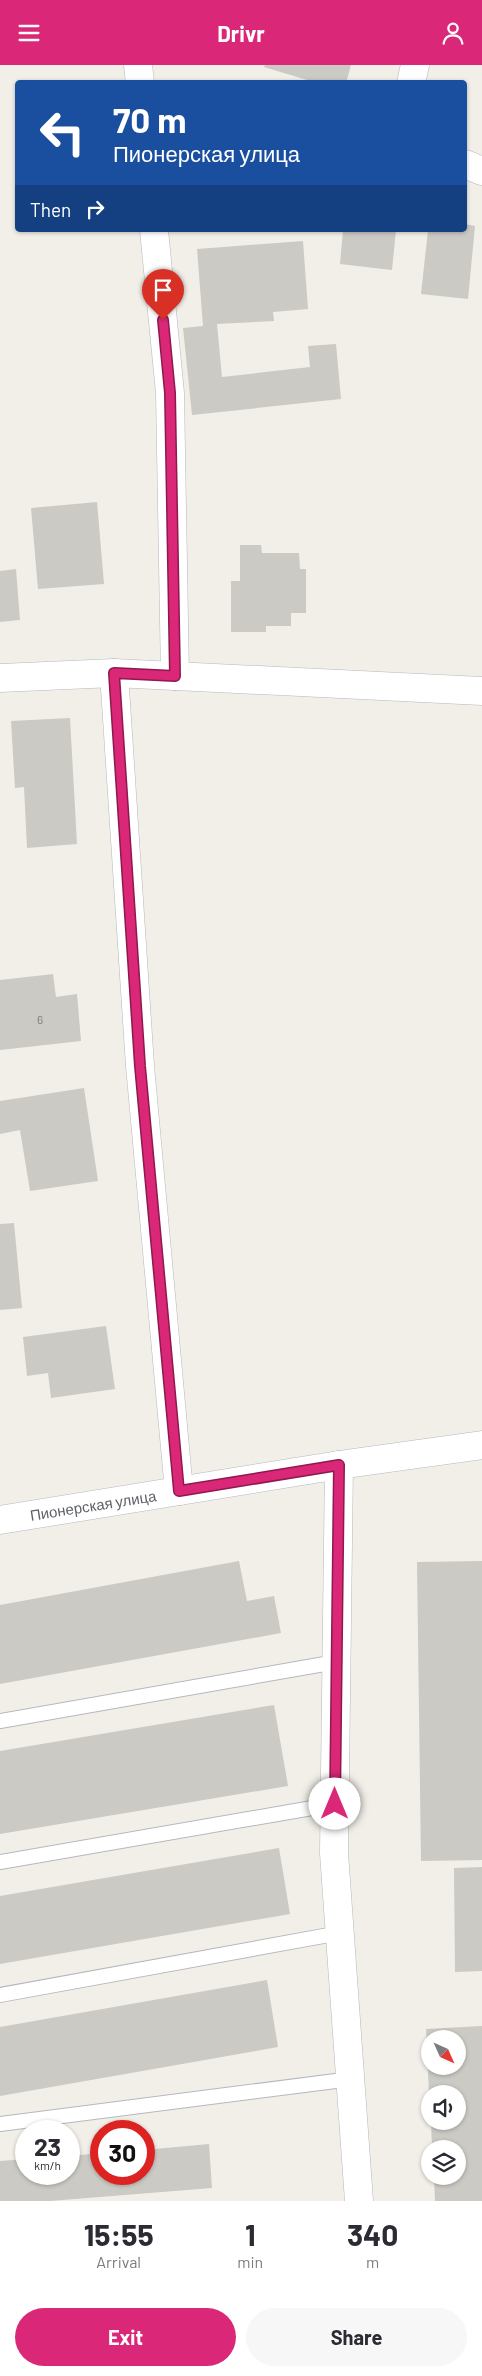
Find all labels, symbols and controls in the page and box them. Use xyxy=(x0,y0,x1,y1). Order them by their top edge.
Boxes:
icon: menu xyxy=(15,19,43,47)
icon: person xyxy=(439,19,467,47)
text: Drivr xyxy=(217,20,265,46)
text: 70 m xyxy=(113,98,187,140)
icon: left xyxy=(30,100,95,165)
text: Пионерская улица xyxy=(113,140,300,166)
icon: right xyxy=(81,195,109,223)
text: Then xyxy=(30,198,71,221)
pin xyxy=(142,269,184,320)
icon: arrive xyxy=(149,276,177,304)
house number: 6 xyxy=(37,1012,43,1026)
street label: Пионерская улица xyxy=(29,1486,158,1524)
position arrow xyxy=(308,1777,360,1829)
north arrow xyxy=(421,2030,466,2075)
map controls xyxy=(421,2030,466,2185)
button: sound xyxy=(421,2085,466,2130)
speed limit sign: 30 xyxy=(90,2120,155,2185)
text: 23 xyxy=(34,2131,61,2161)
button: layers xyxy=(421,2140,466,2185)
text: km/h xyxy=(34,2158,61,2172)
text: 15:55 xyxy=(84,2216,154,2252)
text: 1 xyxy=(245,2216,256,2252)
text: 340 xyxy=(347,2216,398,2252)
text: Arrival xyxy=(96,2252,141,2271)
text: min xyxy=(237,2252,263,2271)
text: m xyxy=(366,2252,379,2271)
button: Exit xyxy=(15,2308,236,2366)
button: Share xyxy=(246,2308,467,2366)

